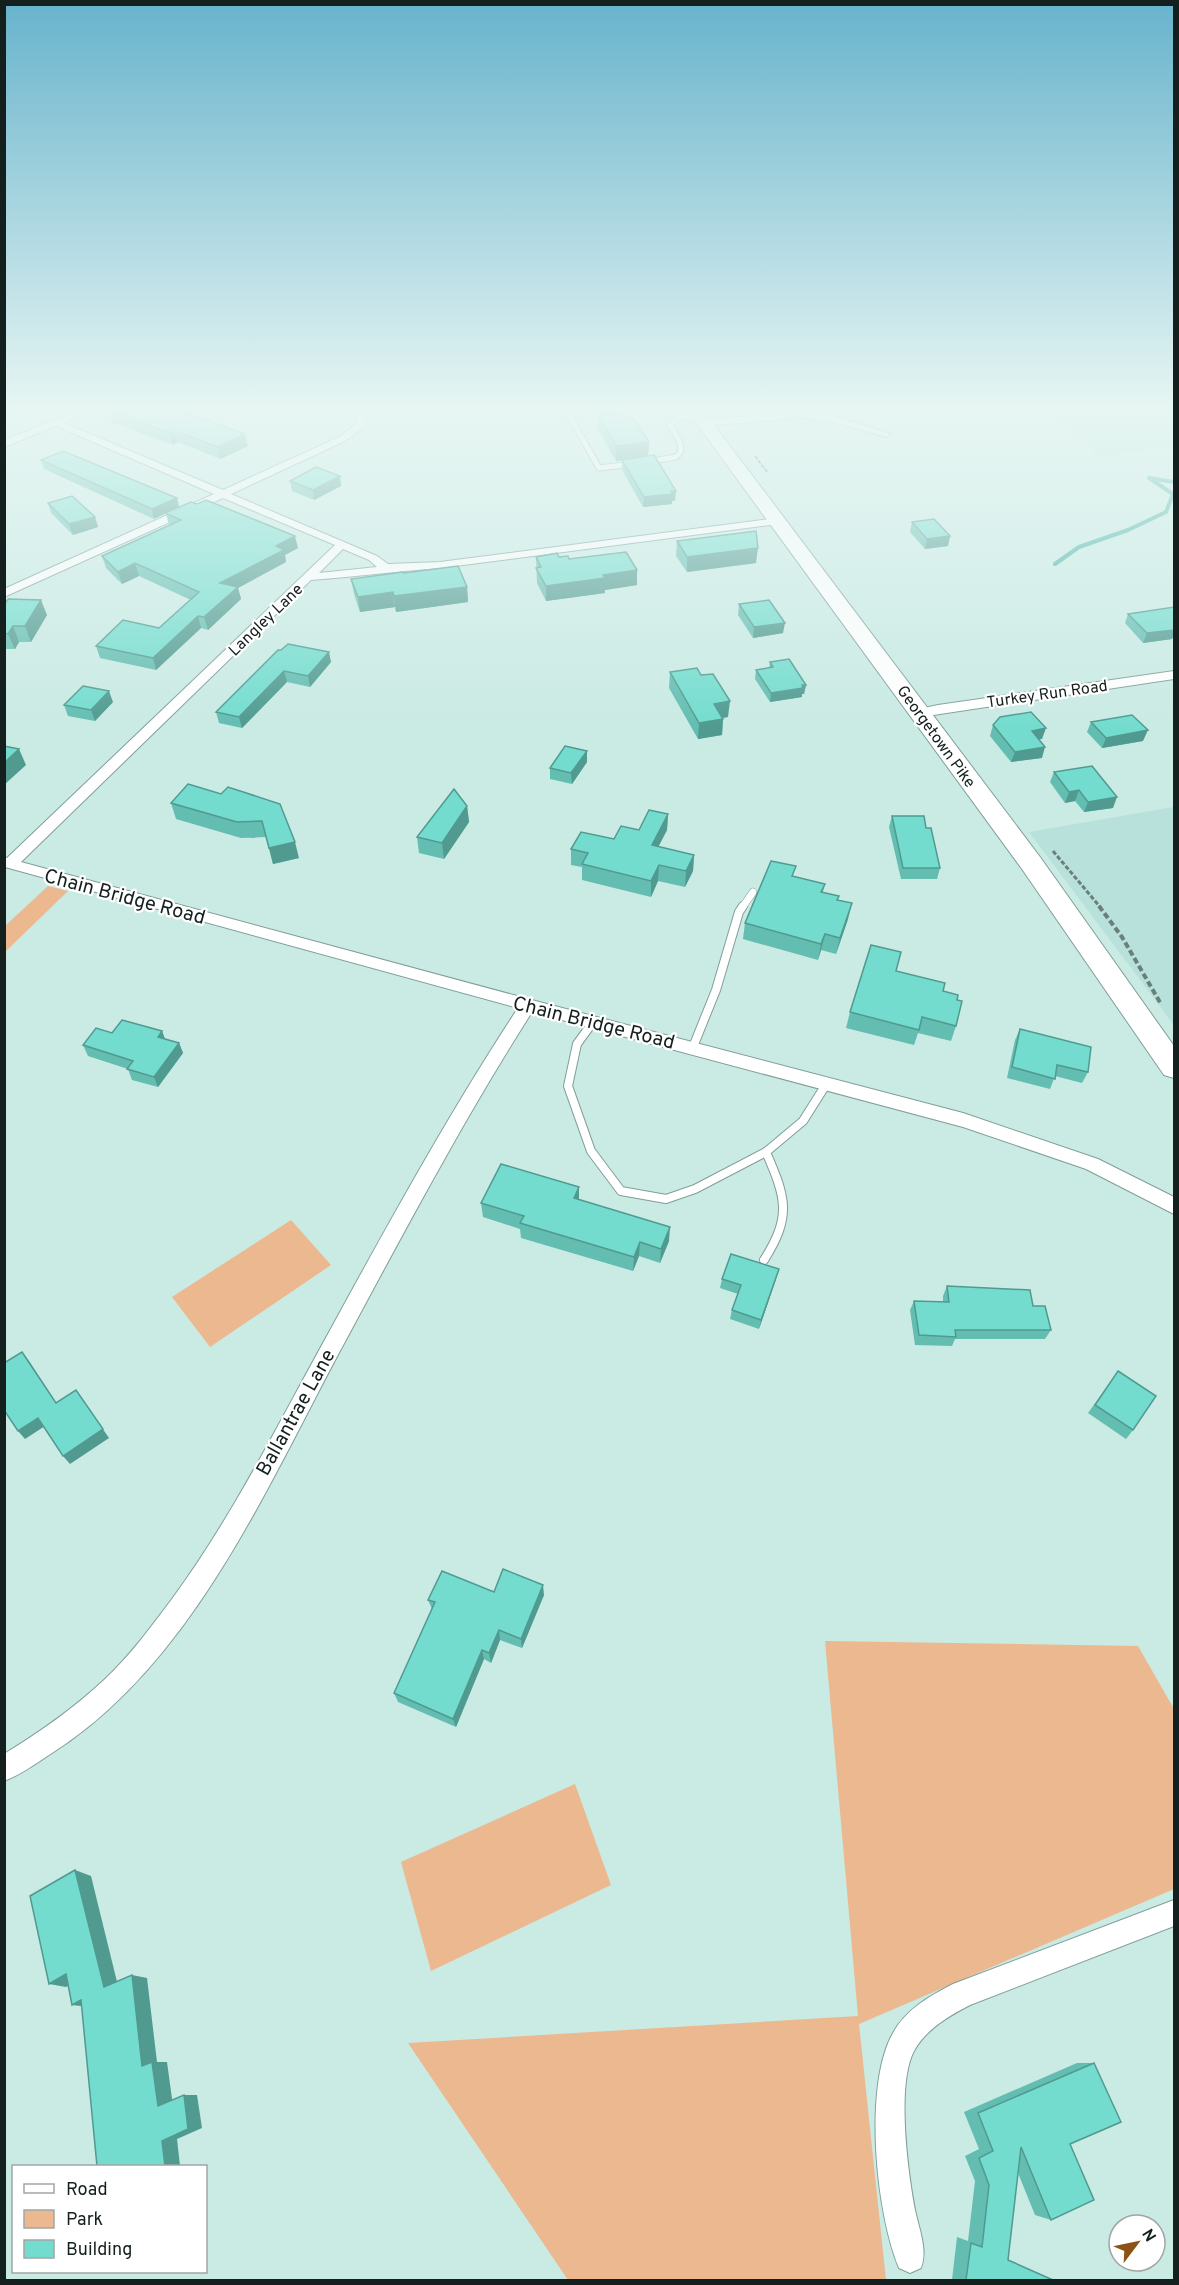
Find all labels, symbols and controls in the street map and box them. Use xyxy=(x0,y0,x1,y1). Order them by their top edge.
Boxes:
street label: Langley Lane xyxy=(225,580,308,661)
street label: Turkey Run Road xyxy=(986,677,1109,713)
street label: Georgetown Pike xyxy=(892,682,979,792)
street label: Chain Bridge Road xyxy=(41,864,208,932)
street label: Chain Bridge Road xyxy=(510,991,677,1057)
street label: Ballantrae Lane xyxy=(251,1345,342,1481)
legend xyxy=(12,2165,207,2273)
text: Road xyxy=(66,2179,108,2202)
text: Park xyxy=(66,2209,103,2232)
north arrow xyxy=(1107,2213,1167,2273)
text: N xyxy=(1136,2226,1160,2246)
text: Building xyxy=(66,2239,132,2262)

